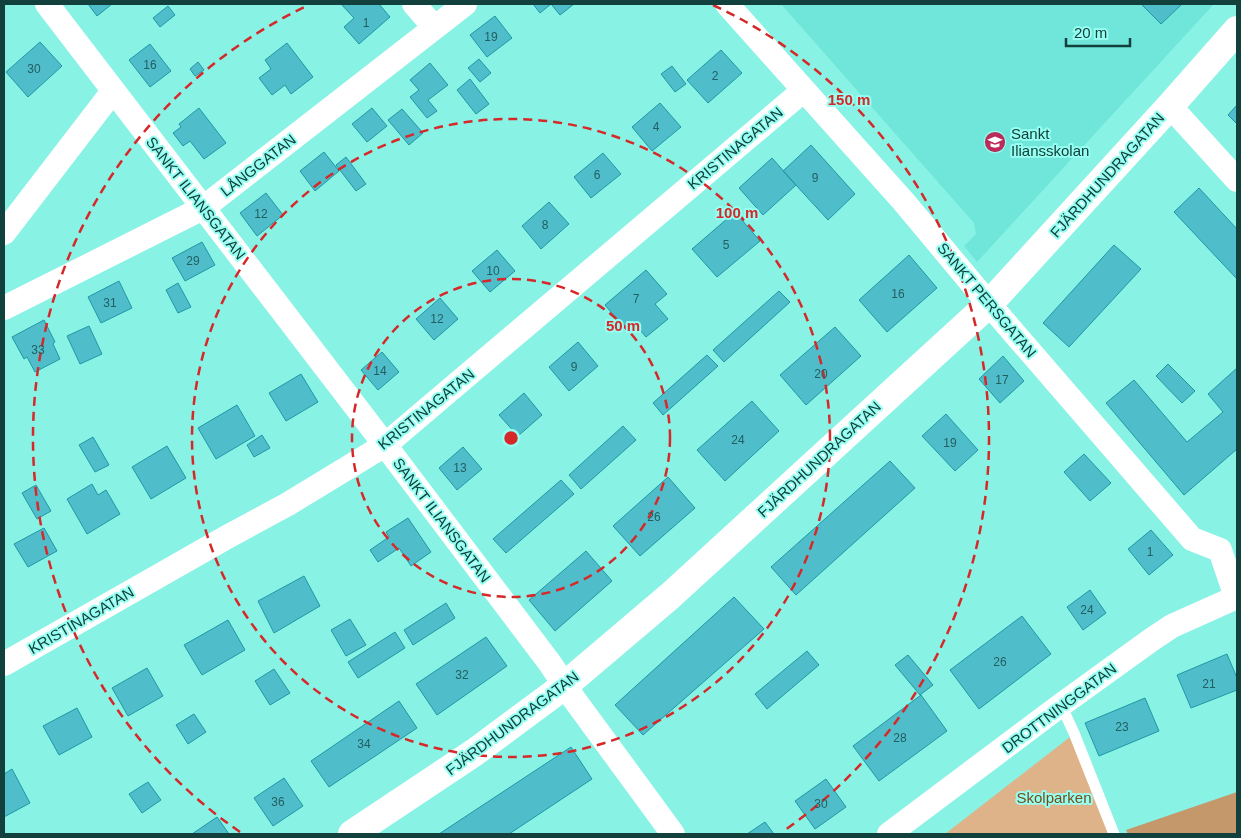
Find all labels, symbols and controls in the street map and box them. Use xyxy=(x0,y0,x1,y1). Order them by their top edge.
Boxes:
scale bar xyxy=(1066,15,1130,47)
house number: 1 xyxy=(363,16,370,30)
text: 20 m xyxy=(1074,24,1107,41)
house number: 19 xyxy=(484,30,498,44)
house number: 16 xyxy=(143,58,157,72)
house number: 30 xyxy=(27,62,41,76)
house number: 2 xyxy=(712,69,719,83)
text: 150 m xyxy=(828,91,870,108)
street label: KRISTINAGATAN xyxy=(684,103,786,193)
street label: FJÄRDHUNDRAGATAN xyxy=(1046,109,1168,241)
house number: 4 xyxy=(653,120,660,134)
place label: Sankt Iliansskolan xyxy=(1011,125,1089,159)
school or university icon: Sankt Iliansskolan xyxy=(983,130,1007,154)
street label: LÅNGGATAN xyxy=(217,131,299,199)
street label: SANKT ILIANSGATAN xyxy=(143,133,249,263)
house number: 6 xyxy=(594,168,601,182)
house number: 9 xyxy=(812,171,819,185)
text: 100 m xyxy=(716,204,758,221)
house number: 12 xyxy=(254,207,268,221)
house number: 8 xyxy=(542,218,549,232)
house number: 5 xyxy=(723,238,730,252)
street label: SANKT PERSGATAN xyxy=(934,239,1040,361)
house number: 29 xyxy=(186,254,200,268)
house number: 10 xyxy=(486,264,500,278)
house number: 16 xyxy=(891,287,905,301)
house number: 7 xyxy=(633,292,640,306)
house number: 31 xyxy=(103,296,117,310)
house number: 12 xyxy=(430,312,444,326)
text: 50 m xyxy=(606,317,640,334)
house number: 33 xyxy=(31,343,45,357)
house number: 9 xyxy=(571,360,578,374)
house number: 14 xyxy=(373,364,387,378)
street label: KRISTINAGATAN xyxy=(375,365,477,453)
house number: 20 xyxy=(814,367,828,381)
house number: 17 xyxy=(995,373,1009,387)
street label: FJÄRDHUNDRAGATAN xyxy=(754,398,884,520)
centre of rings xyxy=(502,429,520,447)
house number: 24 xyxy=(731,433,745,447)
house number: 19 xyxy=(943,436,957,450)
street label: SANKT ILIANSGATAN xyxy=(390,455,494,585)
house number: 13 xyxy=(453,461,467,475)
house number: 26 xyxy=(647,510,661,524)
house number: 1 xyxy=(1147,545,1154,559)
street label: KRISTINAGATAN xyxy=(25,583,137,657)
house number: 24 xyxy=(1080,603,1094,617)
house number: 26 xyxy=(993,655,1007,669)
street label: DROTTNINGGATAN xyxy=(999,660,1119,756)
street label: FJÄRDHUNDRAGATAN xyxy=(442,667,582,779)
house number: 32 xyxy=(455,668,469,682)
house number: 21 xyxy=(1202,677,1216,691)
house number: 23 xyxy=(1115,720,1129,734)
house number: 28 xyxy=(893,731,907,745)
house number: 34 xyxy=(357,737,371,751)
park label: Skolparken xyxy=(1016,789,1092,806)
house number: 36 xyxy=(271,795,285,809)
house number: 30 xyxy=(814,797,828,811)

